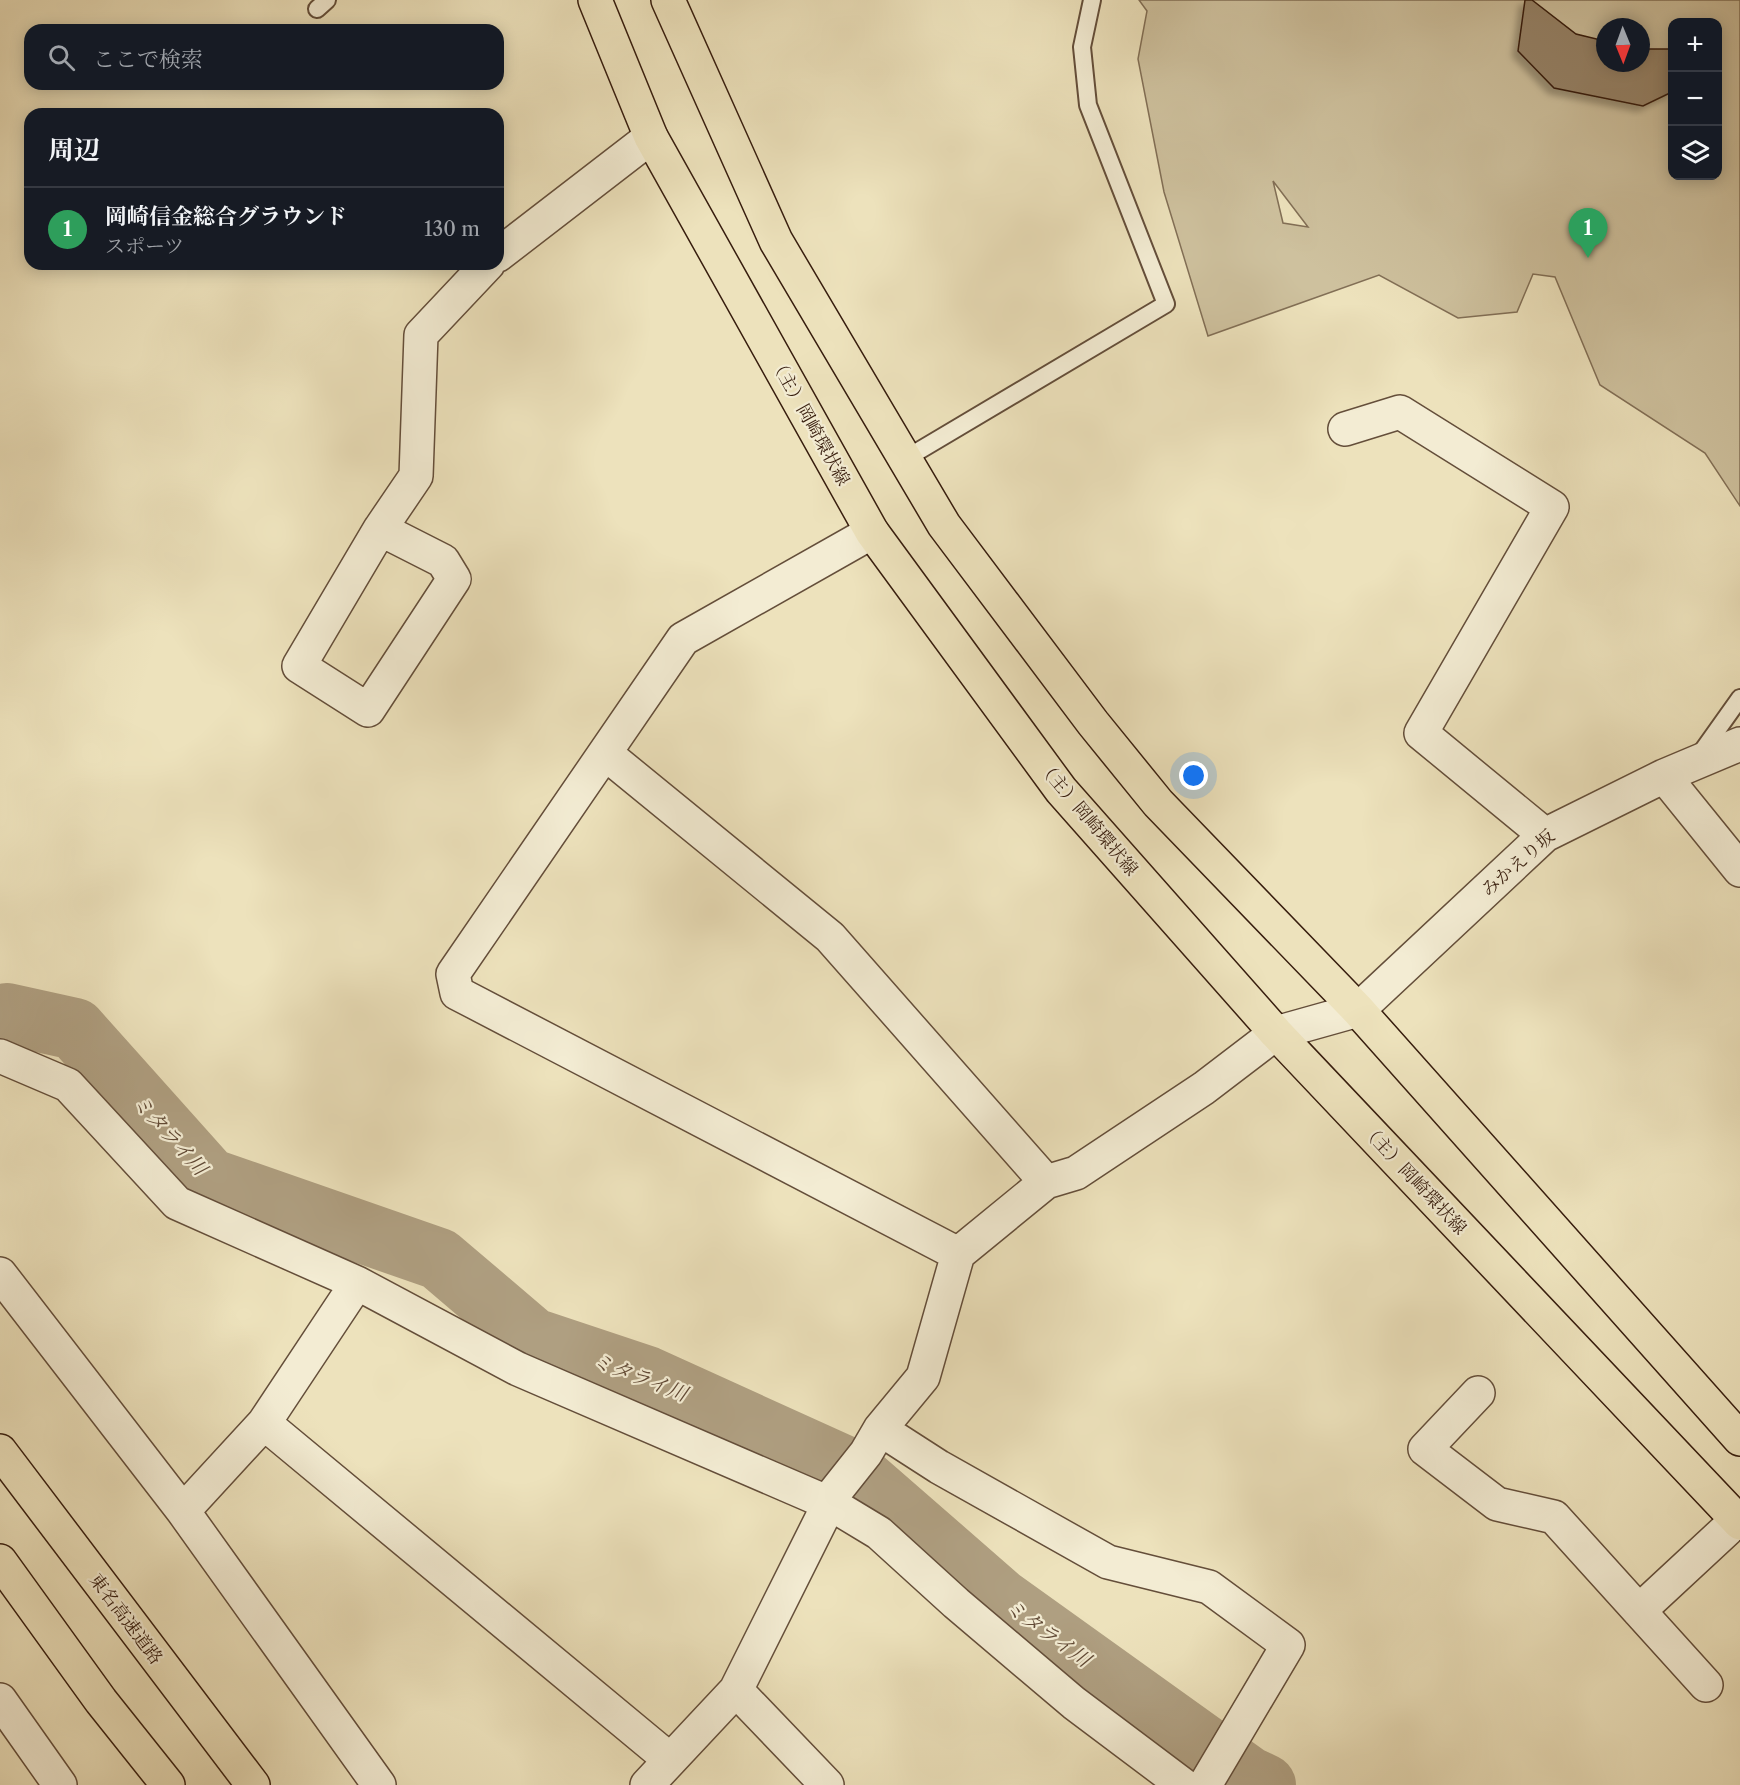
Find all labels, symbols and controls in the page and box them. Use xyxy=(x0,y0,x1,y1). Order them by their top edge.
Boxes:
north arrow xyxy=(1596,18,1650,72)
map controls xyxy=(1668,18,1722,180)
button: + xyxy=(1668,18,1722,72)
search box xyxy=(24,24,504,90)
icon: search xyxy=(45,41,78,74)
text: ここで検索 xyxy=(93,46,203,73)
button: − xyxy=(1668,72,1722,126)
button: layers xyxy=(1668,126,1722,180)
text: 周辺 xyxy=(48,134,100,166)
text: 岡崎信金総合グラウンド xyxy=(105,203,347,230)
pin: 1 xyxy=(1568,208,1608,258)
text: 1 xyxy=(63,217,72,241)
text: 130 m xyxy=(424,217,480,241)
text: スポーツ xyxy=(105,234,184,258)
street label: （主）岡崎環状線 xyxy=(765,353,855,489)
street label: （主）岡崎環状線 xyxy=(1033,756,1143,880)
your location xyxy=(1179,761,1208,790)
street label: みかえり坂 xyxy=(1477,825,1559,901)
water label: ミタライ川 xyxy=(128,1090,214,1181)
street label: （主）岡崎環状線 xyxy=(1357,1119,1471,1239)
water label: ミタライ川 xyxy=(589,1348,693,1407)
street label: 東名高速道路 xyxy=(85,1569,167,1669)
water label: ミタライ川 xyxy=(1001,1594,1097,1673)

